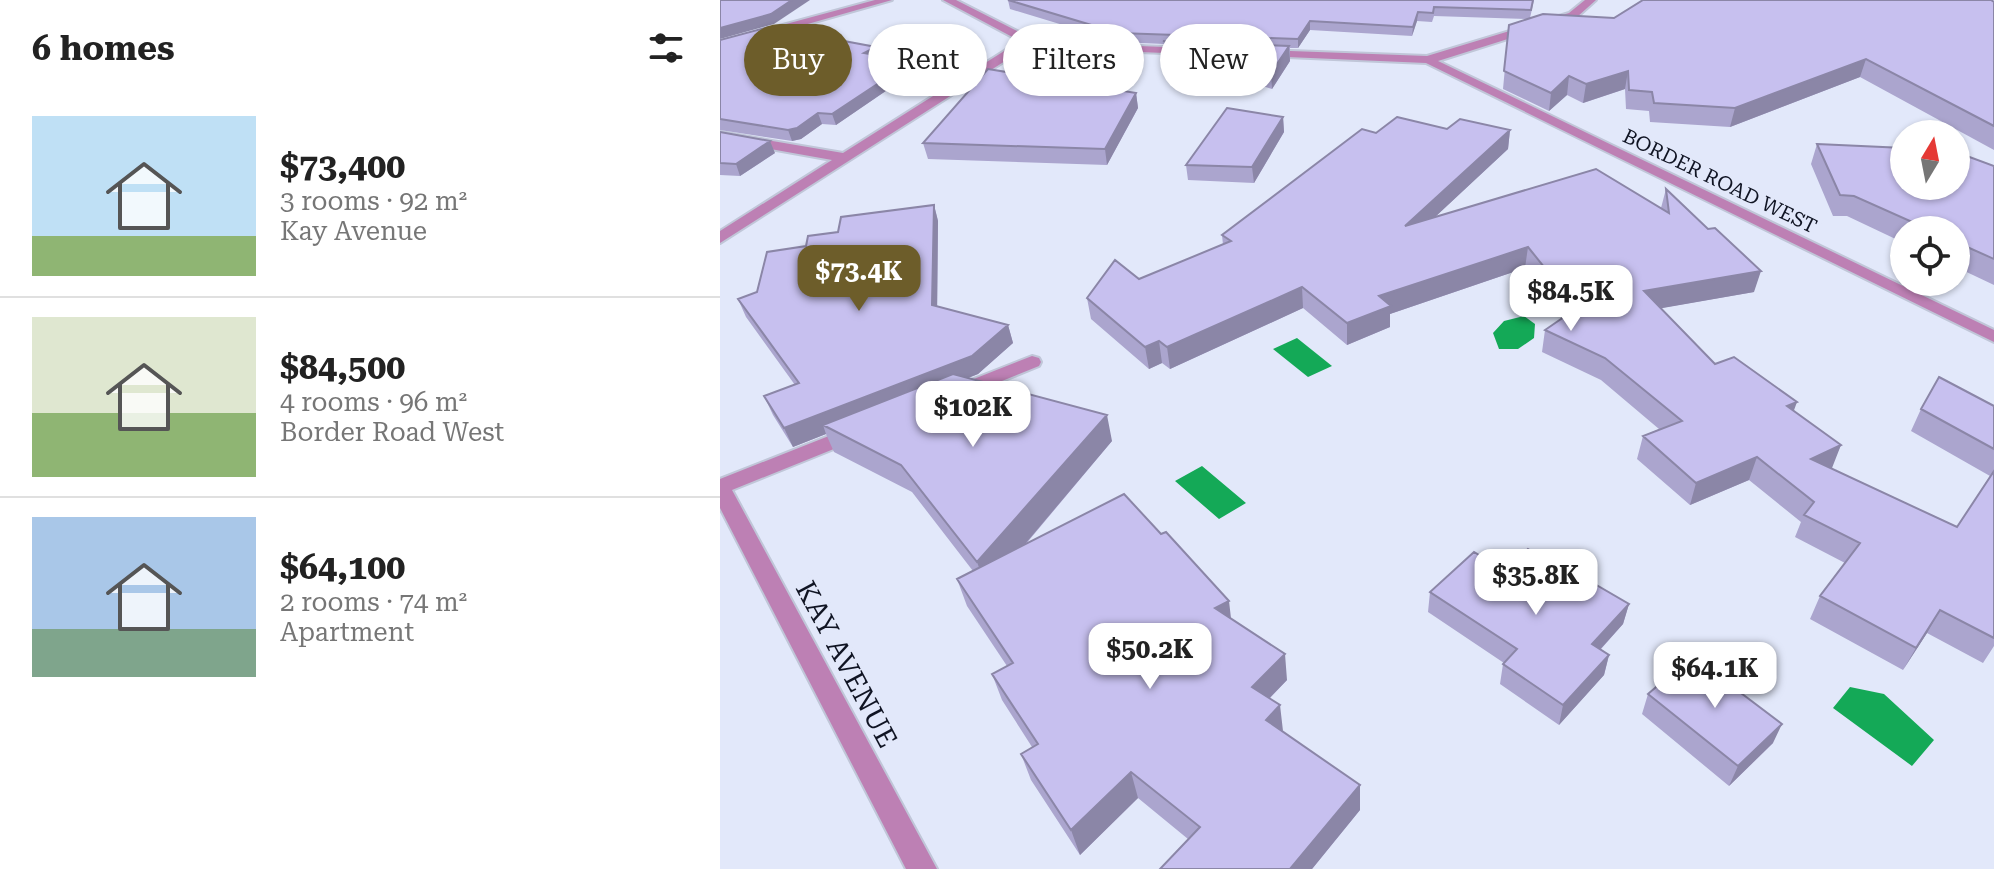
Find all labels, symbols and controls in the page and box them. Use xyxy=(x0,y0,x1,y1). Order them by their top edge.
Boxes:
chip: Buy xyxy=(744,24,852,96)
chip: Rent xyxy=(868,24,987,96)
chip: Filters xyxy=(1003,24,1144,96)
chip: New xyxy=(1160,24,1277,96)
icon: filters xyxy=(644,26,688,70)
text: 6 homes xyxy=(32,28,175,68)
north arrow xyxy=(1890,120,1970,200)
map controls xyxy=(1890,120,1970,296)
street label: BORDER ROAD WEST xyxy=(1619,124,1821,238)
text: $73,400 xyxy=(280,146,405,186)
icon: home xyxy=(96,148,192,244)
text: 3 rooms · 92 m² xyxy=(280,186,467,216)
text: Kay Avenue xyxy=(280,216,427,246)
button: locate xyxy=(1890,216,1970,296)
pin: $73.4K xyxy=(794,245,924,313)
text: $73.4K xyxy=(816,256,902,286)
pin: $84.5K xyxy=(1506,265,1636,333)
text: $84.5K xyxy=(1528,276,1614,306)
text: $84,500 xyxy=(280,347,405,387)
icon: home xyxy=(96,349,192,445)
pin: $102K xyxy=(917,381,1029,449)
text: 4 rooms · 96 m² xyxy=(280,387,467,417)
text: $102K xyxy=(934,392,1012,422)
text: Border Road West xyxy=(280,417,504,447)
text: $64,100 xyxy=(280,547,405,587)
icon: home xyxy=(96,549,192,645)
pin: $35.8K xyxy=(1471,549,1601,617)
text: $35.8K xyxy=(1493,560,1579,590)
street label: KAY AVENUE xyxy=(789,575,904,753)
text: 2 rooms · 74 m² xyxy=(280,587,467,617)
text: Apartment xyxy=(280,617,414,647)
pin: $50.2K xyxy=(1085,623,1215,691)
text: $50.2K xyxy=(1107,634,1193,664)
pin: $64.1K xyxy=(1650,642,1780,710)
text: $64.1K xyxy=(1672,653,1758,683)

